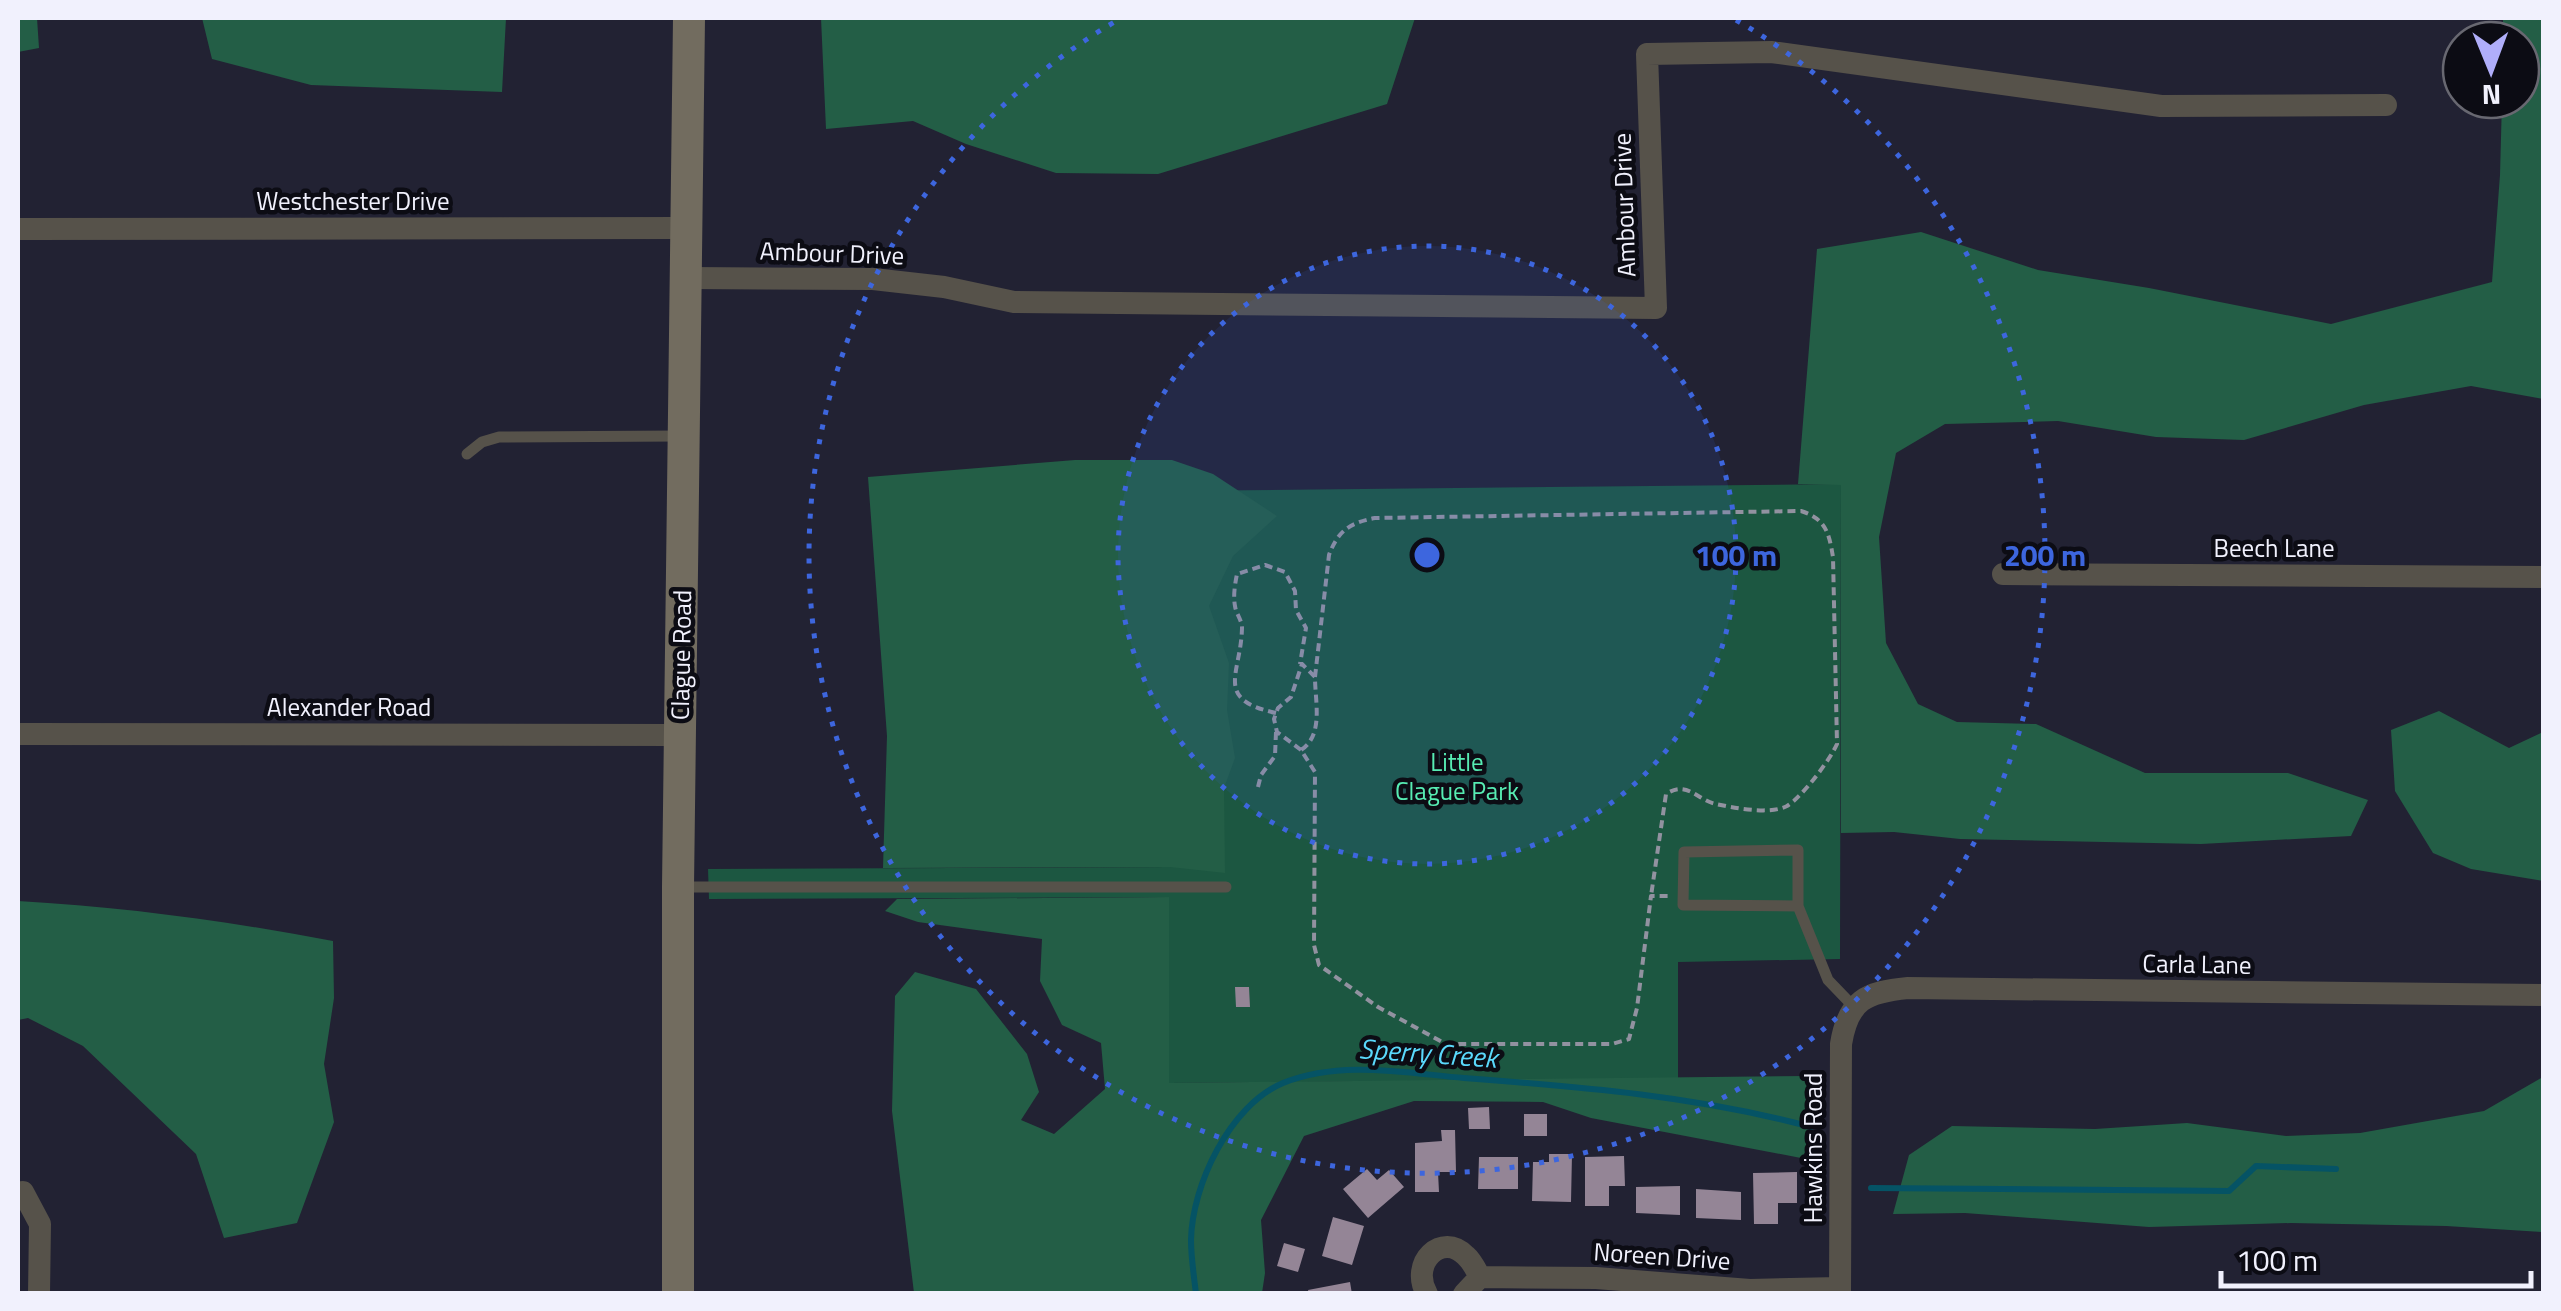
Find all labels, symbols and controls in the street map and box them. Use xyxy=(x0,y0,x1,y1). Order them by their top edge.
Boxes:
north arrow xyxy=(2441,20,2541,120)
text: N xyxy=(2481,74,2502,117)
street label: Ambour Drive xyxy=(1602,132,1646,278)
street label: Westchester Drive xyxy=(256,182,450,220)
street label: Ambour Drive xyxy=(759,231,905,275)
street label: Beech Lane xyxy=(2213,529,2335,567)
text: 100 m xyxy=(1695,532,1777,578)
text: 200 m xyxy=(2004,532,2086,578)
centre of rings xyxy=(1409,537,1445,573)
street label: Clague Road xyxy=(661,590,701,720)
street label: Alexander Road xyxy=(267,688,431,726)
park label: Little Clague Park xyxy=(1395,743,1519,810)
street label: Carla Lane xyxy=(2142,944,2252,984)
water label: Sperry Creek xyxy=(1358,1026,1502,1079)
street label: Hawkins Road xyxy=(1794,1073,1832,1223)
scale bar xyxy=(2221,1226,2531,1288)
street label: Noreen Drive xyxy=(1592,1232,1732,1280)
text: 100 m xyxy=(2236,1237,2318,1283)

